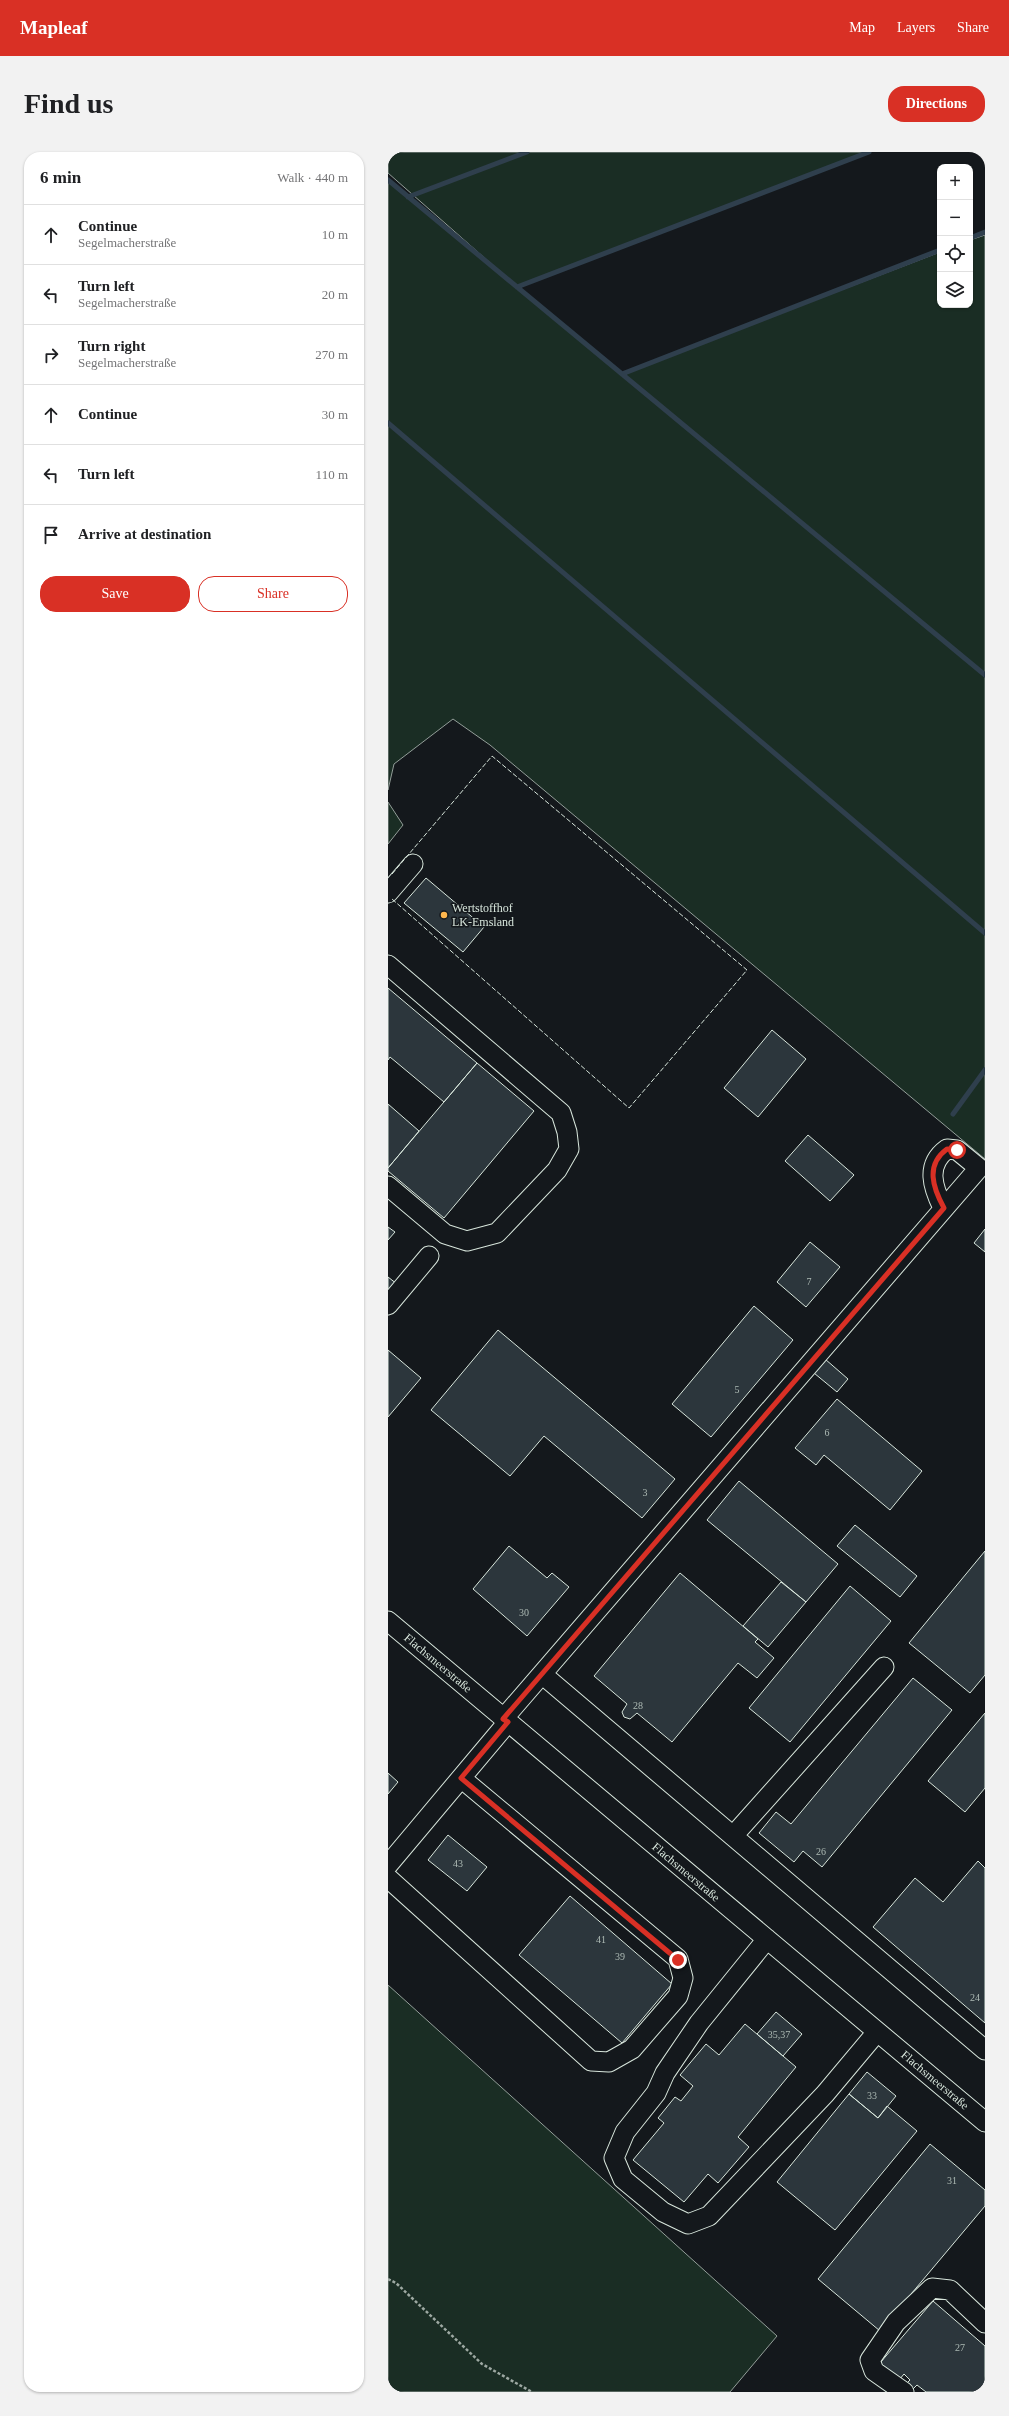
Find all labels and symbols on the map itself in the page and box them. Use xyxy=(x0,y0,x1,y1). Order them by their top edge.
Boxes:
place label: Wertstoffhof LK-Emsland xyxy=(452,901,514,929)
marker: Wertstoffhof LK-Emsland xyxy=(439,910,449,920)
route start xyxy=(948,1141,966,1159)
house number: 7 xyxy=(807,1276,812,1287)
house number: 5 xyxy=(735,1384,740,1395)
house number: 6 xyxy=(825,1427,830,1438)
house number: 3 xyxy=(643,1487,648,1498)
house number: 30 xyxy=(519,1607,529,1618)
street label: Flachsmeerstraße xyxy=(401,1631,475,1695)
house number: 28 xyxy=(633,1700,643,1711)
street label: Flachsmeerstraße xyxy=(649,1840,723,1904)
house number: 26 xyxy=(816,1846,826,1857)
house number: 43 xyxy=(453,1858,463,1869)
house number: 41 xyxy=(596,1934,606,1945)
house number: 39 xyxy=(615,1951,625,1962)
route end xyxy=(669,1951,687,1969)
house number: 24 xyxy=(970,1992,980,2003)
house number: 35,37 xyxy=(768,2029,790,2040)
street label: Flachsmeerstraße xyxy=(898,2048,972,2112)
house number: 33 xyxy=(867,2090,877,2101)
house number: 31 xyxy=(947,2175,957,2186)
house number: 27 xyxy=(955,2342,965,2353)

